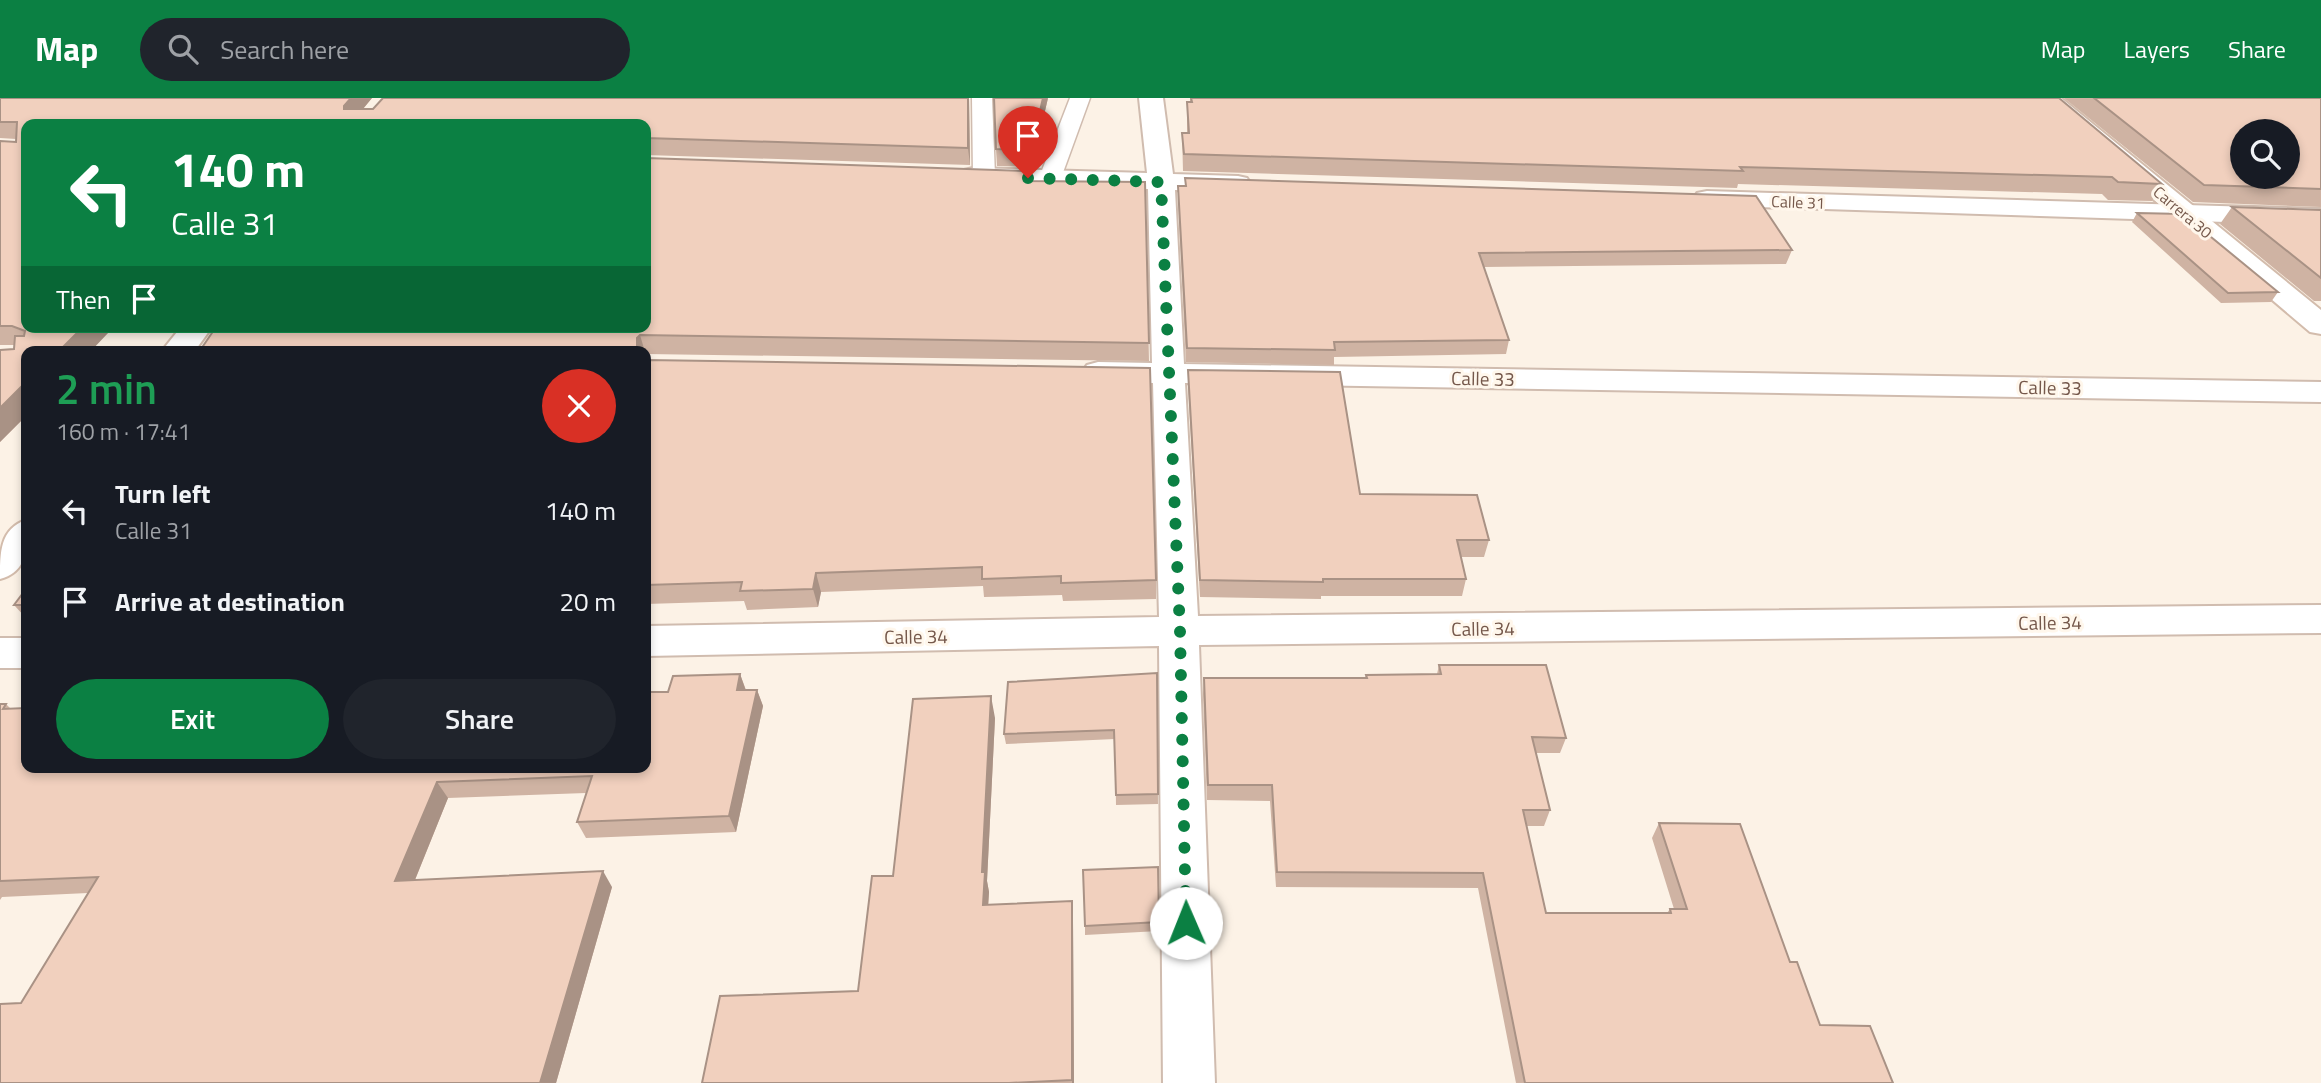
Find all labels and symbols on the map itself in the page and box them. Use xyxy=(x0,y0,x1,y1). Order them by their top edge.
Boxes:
pin xyxy=(998,106,1058,178)
street label: Carrera 30 xyxy=(2148,180,2218,244)
street label: Calle 31 xyxy=(1771,189,1825,215)
street label: Calle 33 xyxy=(1451,363,1515,393)
street label: Calle 33 xyxy=(2018,372,2082,402)
street label: Calle 34 xyxy=(2018,607,2082,637)
street label: Calle 34 xyxy=(1451,613,1515,643)
street label: Calle 34 xyxy=(884,621,948,651)
position arrow xyxy=(1149,886,1223,960)

